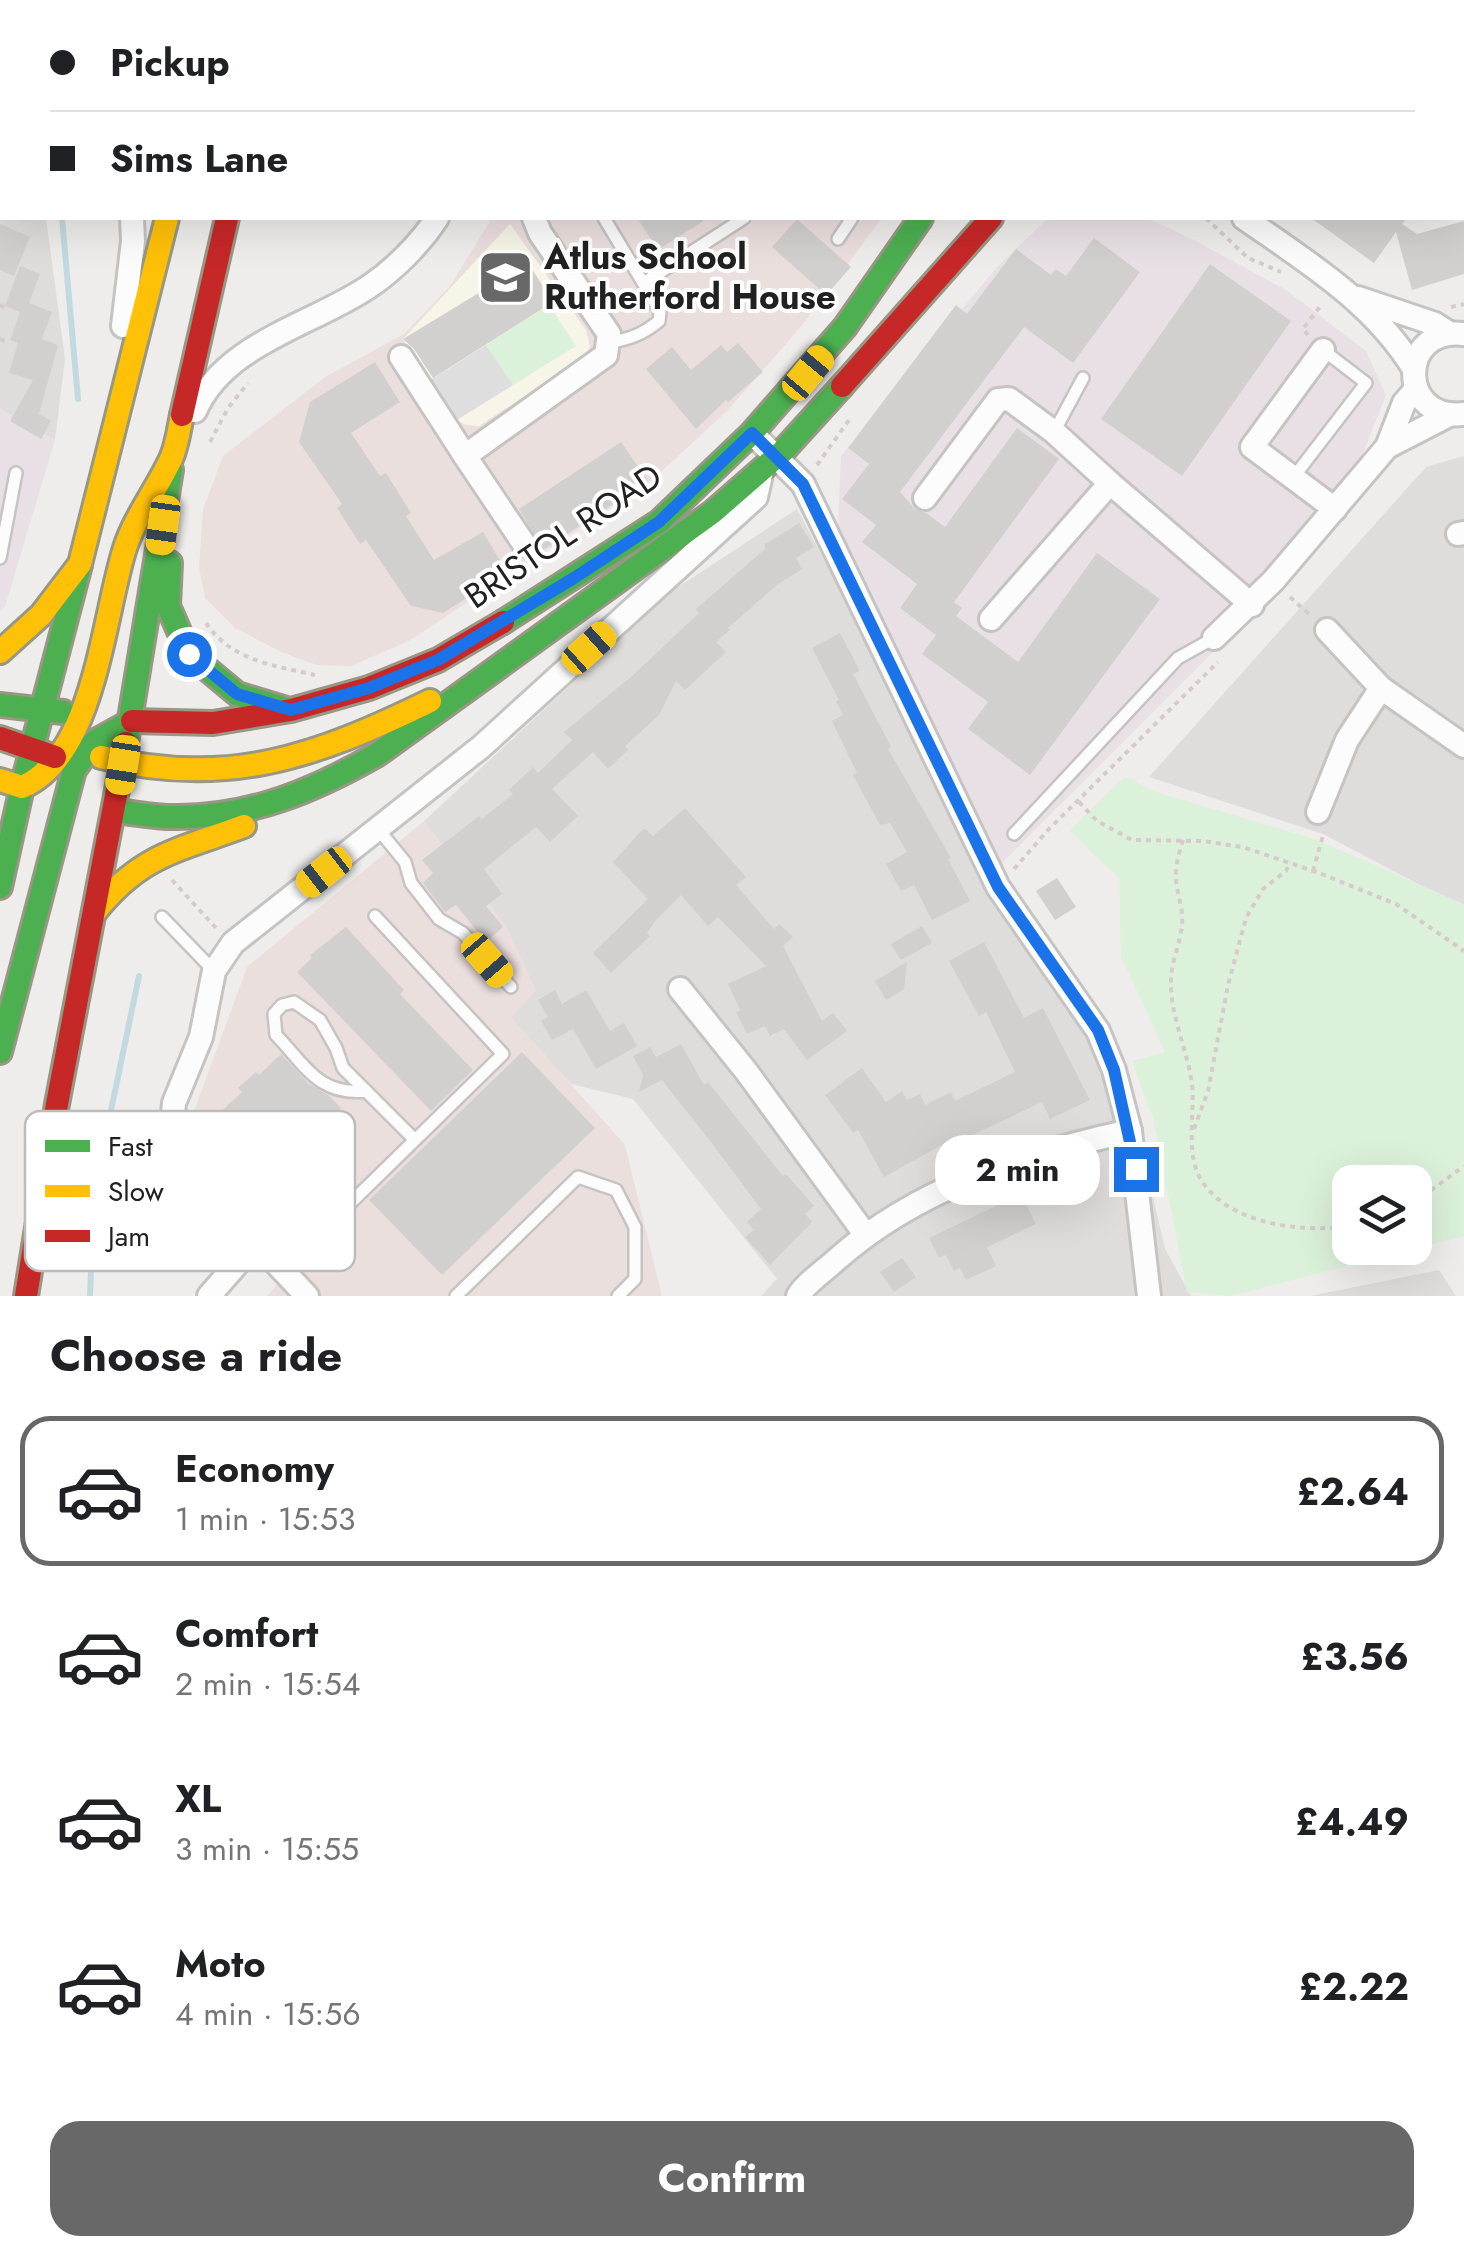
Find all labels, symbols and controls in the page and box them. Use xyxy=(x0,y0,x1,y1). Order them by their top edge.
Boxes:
text: Pickup xyxy=(110,35,230,90)
text: Sims Lane xyxy=(110,131,288,186)
place label: Atlus School Rutherford House xyxy=(543,232,836,322)
school or university icon: Atlus School Rutherford House xyxy=(475,247,535,307)
car xyxy=(777,340,839,406)
street label: BRISTOL ROAD xyxy=(454,451,672,621)
car xyxy=(144,493,182,557)
car xyxy=(557,617,621,679)
route start xyxy=(167,632,212,677)
car xyxy=(103,733,143,797)
car xyxy=(291,842,357,902)
car xyxy=(456,928,518,992)
legend xyxy=(25,1111,355,1271)
text: Fast xyxy=(108,1126,153,1167)
callout: 2 min xyxy=(936,1134,1101,1204)
text: 2 min xyxy=(975,1147,1060,1193)
route end xyxy=(1114,1147,1159,1192)
map controls xyxy=(1332,1165,1432,1265)
button: layers xyxy=(1332,1165,1432,1265)
text: Slow xyxy=(108,1171,164,1212)
text: Jam xyxy=(104,1216,150,1257)
text: Choose a ride xyxy=(50,1323,342,1388)
text: Economy xyxy=(175,1441,334,1496)
icon: car xyxy=(55,1446,145,1536)
text: £2.64 xyxy=(1297,1464,1409,1519)
text: 1 min · 15:53 xyxy=(175,1496,355,1542)
text: Comfort xyxy=(175,1606,318,1661)
icon: car xyxy=(55,1611,145,1701)
text: £3.56 xyxy=(1301,1629,1409,1684)
text: 2 min · 15:54 xyxy=(175,1661,360,1707)
text: XL xyxy=(175,1771,221,1826)
icon: car xyxy=(55,1776,145,1866)
text: £4.49 xyxy=(1295,1794,1409,1849)
text: 3 min · 15:55 xyxy=(175,1826,359,1872)
text: Moto xyxy=(175,1936,266,1991)
icon: car xyxy=(55,1941,145,2031)
text: £2.22 xyxy=(1299,1959,1409,2014)
text: 4 min · 15:56 xyxy=(175,1991,361,2037)
button: Confirm xyxy=(50,2121,1414,2236)

